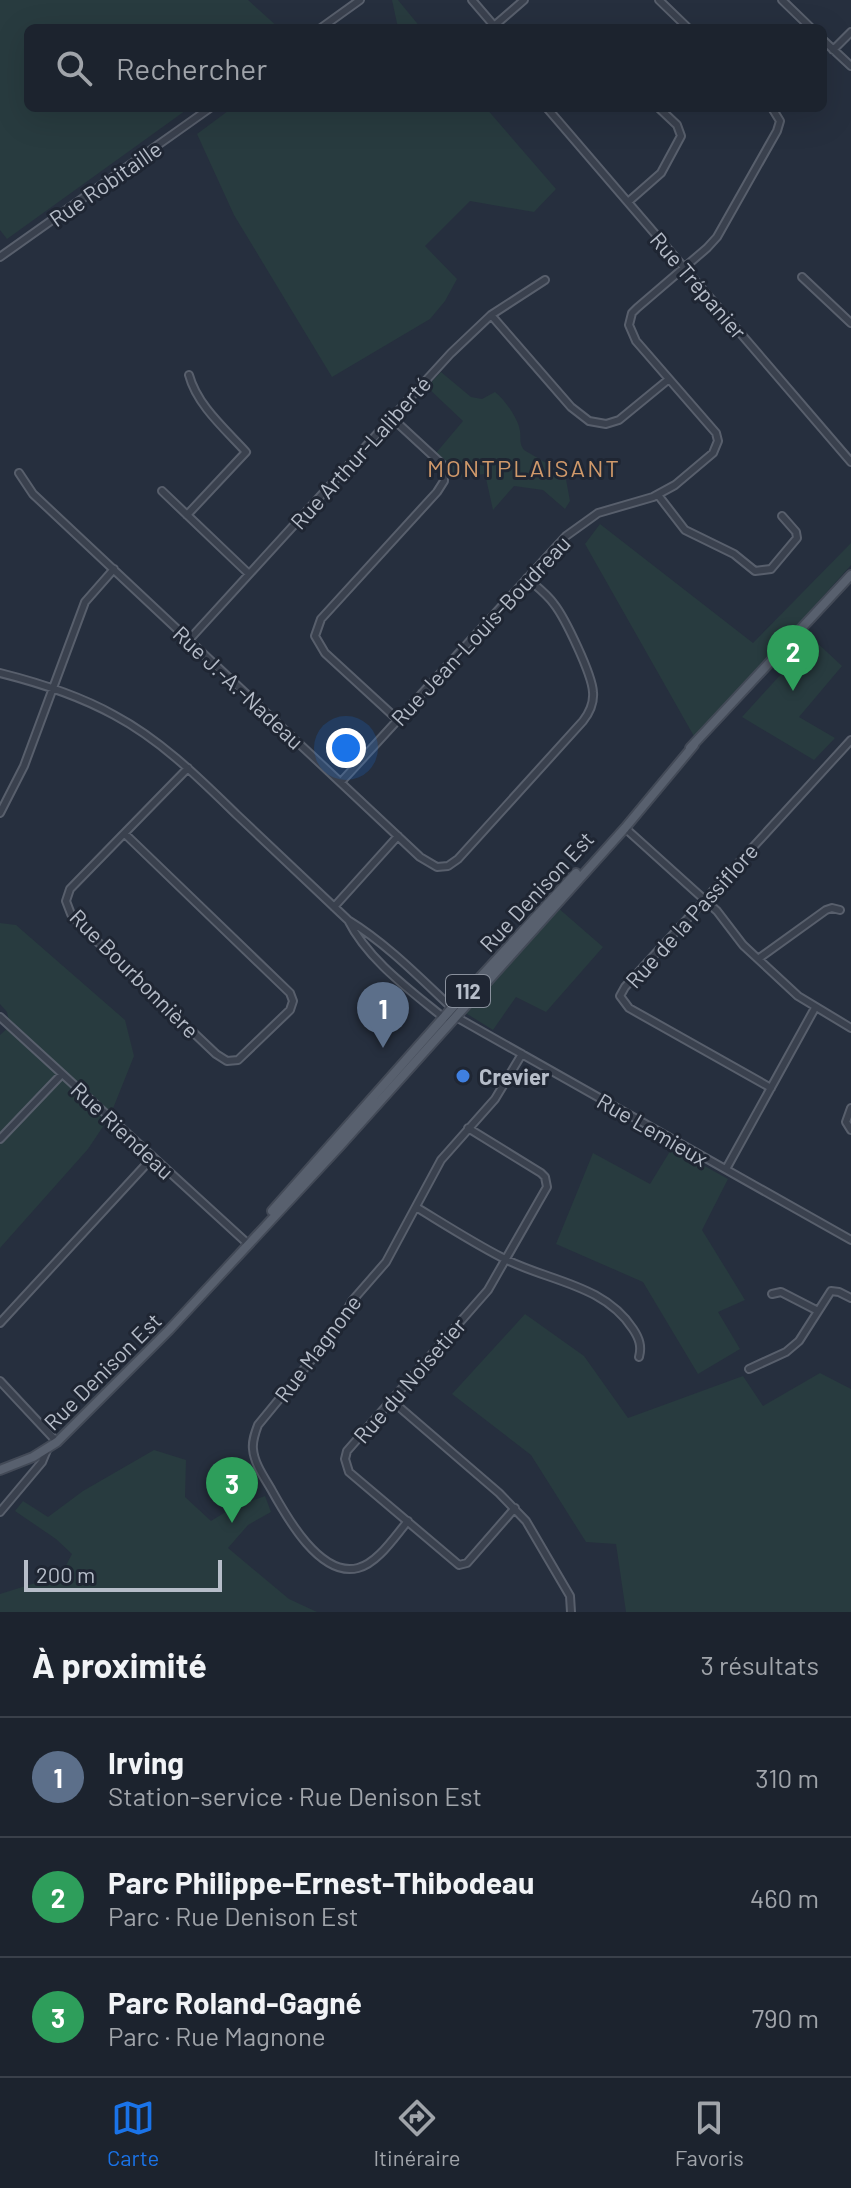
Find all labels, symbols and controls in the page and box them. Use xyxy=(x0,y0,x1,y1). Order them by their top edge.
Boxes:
search box xyxy=(24,24,827,112)
icon: search xyxy=(52,46,96,90)
text: Rechercher xyxy=(116,50,267,86)
street label: Rue Robitaille xyxy=(44,135,166,231)
street label: Rue Trépanier xyxy=(646,226,752,344)
street label: Rue Arthur-Laliberté xyxy=(284,370,436,534)
district label: MONTPLAISANT xyxy=(427,453,621,482)
street label: Rue Jean-Louis-Boudreau xyxy=(385,529,575,731)
street label: Rue J.-A.-Nadeau xyxy=(169,620,309,754)
pin: 2 xyxy=(767,625,819,691)
your location xyxy=(326,728,366,768)
street label: Rue Denison Est xyxy=(474,825,598,957)
street label: Rue de la Passiflore xyxy=(619,837,763,993)
street label: Rue Bourbonnière xyxy=(65,903,205,1043)
road number: 112 xyxy=(446,975,490,1007)
pin: 1 xyxy=(357,982,409,1048)
place label: Crevier xyxy=(479,1063,550,1089)
marker: Crevier xyxy=(454,1067,472,1085)
street label: Rue Riendeau xyxy=(66,1076,180,1184)
street label: Rue Lemieux xyxy=(593,1087,713,1171)
street label: Rue Magnone xyxy=(268,1289,366,1407)
street label: Rue Denison Est xyxy=(38,1307,166,1435)
street label: Rue du Noisetier xyxy=(347,1312,471,1448)
pin: 3 xyxy=(206,1457,258,1523)
scale bar xyxy=(24,1556,222,1592)
text: 200 m xyxy=(36,1561,95,1587)
text: À proximité xyxy=(32,1644,207,1685)
text: 3 résultats xyxy=(700,1649,819,1680)
text: Irving xyxy=(108,1744,184,1780)
text: 1 xyxy=(53,1762,63,1793)
text: 310 m xyxy=(755,1762,819,1793)
text: Station-service · Rue Denison Est xyxy=(108,1780,482,1811)
text: Parc Philippe-Ernest-Thibodeau xyxy=(108,1864,534,1900)
text: 2 xyxy=(51,1882,65,1913)
text: 460 m xyxy=(750,1882,819,1913)
text: Parc · Rue Denison Est xyxy=(108,1900,358,1931)
text: Parc Roland-Gagné xyxy=(108,1984,362,2020)
text: 3 xyxy=(51,2002,65,2033)
text: 790 m xyxy=(752,2002,819,2033)
text: Parc · Rue Magnone xyxy=(108,2020,326,2051)
tab: Carte xyxy=(107,2096,159,2170)
tab: Itinéraire xyxy=(373,2096,461,2170)
tab: Favoris xyxy=(675,2096,744,2170)

